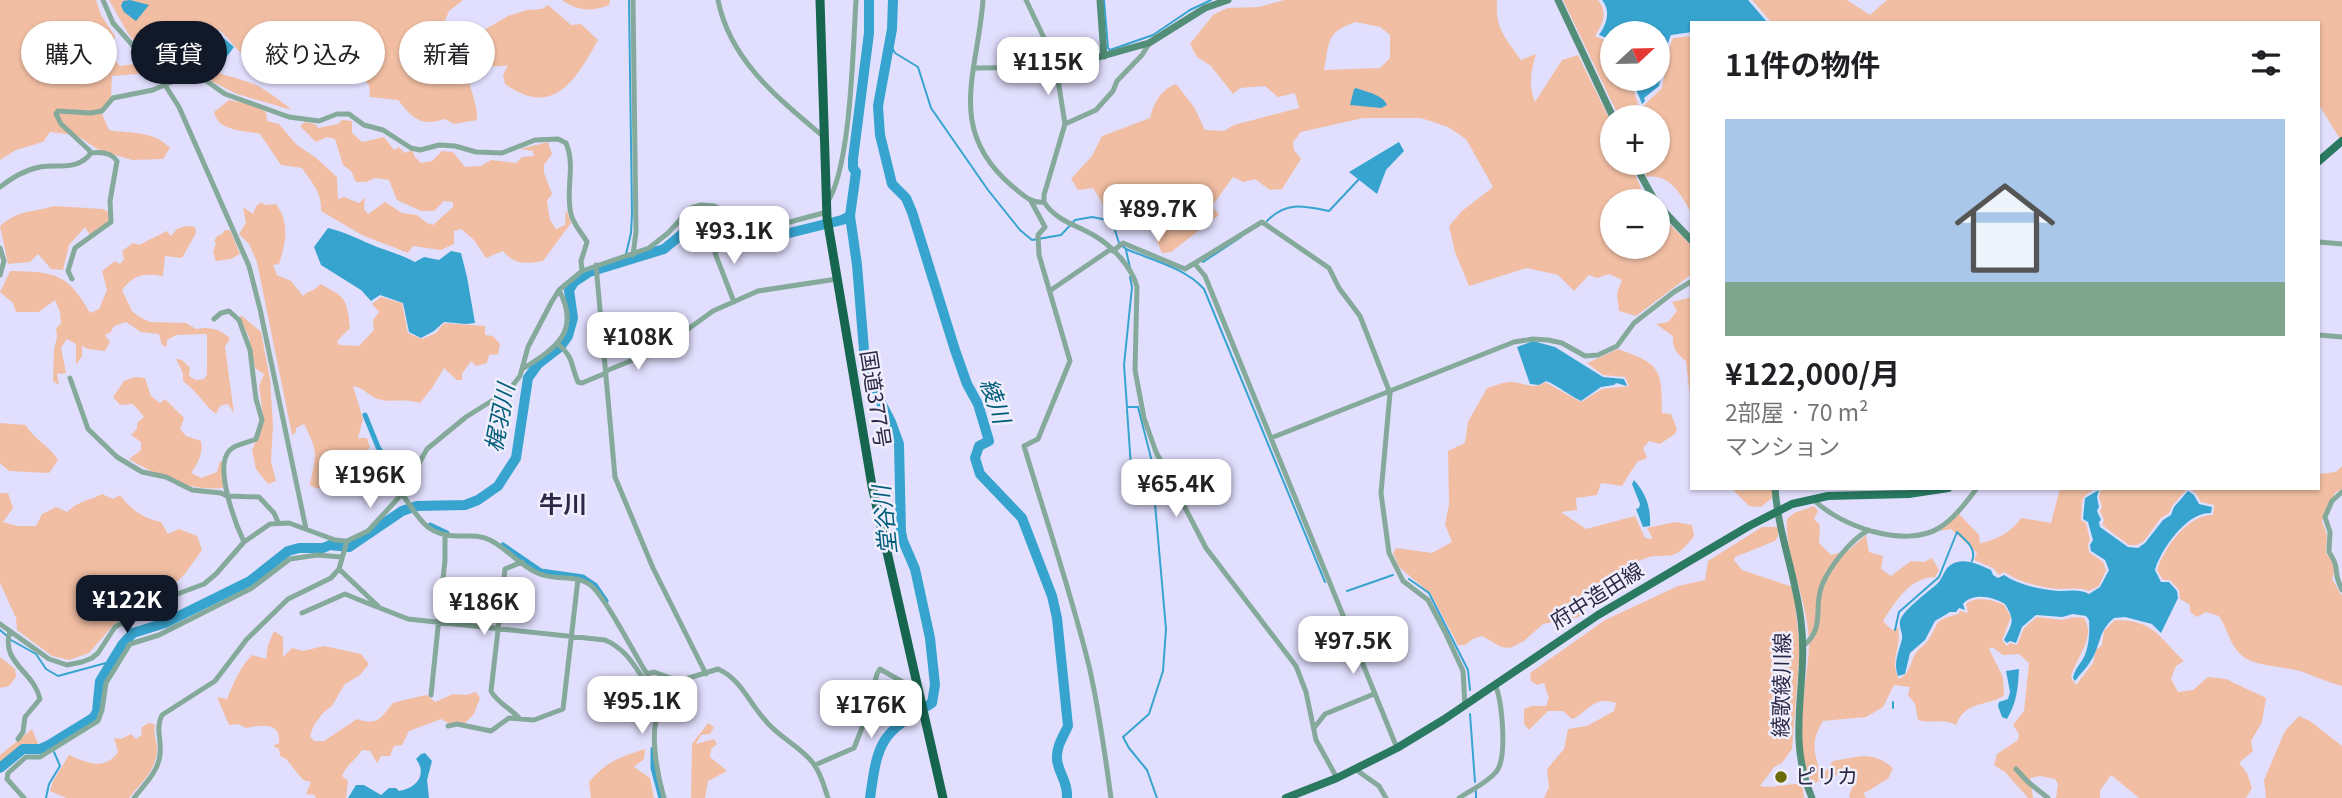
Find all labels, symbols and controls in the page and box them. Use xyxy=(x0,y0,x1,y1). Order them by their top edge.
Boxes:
chip: 購入 xyxy=(21,21,117,84)
chip: 賃貸 xyxy=(131,21,227,84)
chip: 絞り込み xyxy=(241,21,385,84)
chip: 新着 xyxy=(399,21,495,84)
north arrow xyxy=(1600,21,1670,91)
map controls xyxy=(1600,21,1670,259)
pin: ¥115K xyxy=(999,38,1097,97)
text: 11件の物件 xyxy=(1725,41,1880,85)
text: ¥115K xyxy=(1013,43,1083,77)
icon: filters xyxy=(2247,44,2285,82)
button: + xyxy=(1600,105,1670,175)
icon: home xyxy=(1942,165,2068,291)
pin: ¥89.7K xyxy=(1101,184,1215,244)
button: − xyxy=(1600,189,1670,259)
text: ¥89.7K xyxy=(1119,190,1197,224)
pin: ¥93.1K xyxy=(677,206,791,266)
text: ¥93.1K xyxy=(695,212,773,246)
pin: ¥108K xyxy=(589,312,687,372)
text: ¥108K xyxy=(603,318,673,352)
street label: 国道377号 xyxy=(854,348,899,449)
text: ¥122,000/月 xyxy=(1725,350,1900,394)
water label: 綾川 xyxy=(973,373,1021,430)
water label: 梶羽川 xyxy=(475,378,522,455)
text: 2部屋 · 70 m² xyxy=(1725,394,1868,428)
text: マンション xyxy=(1725,428,1840,462)
pin: ¥196K xyxy=(321,450,419,510)
text: ¥196K xyxy=(335,456,405,490)
pin: ¥65.4K xyxy=(1119,460,1233,519)
text: ¥65.4K xyxy=(1137,465,1215,499)
water label: 堂谷川 xyxy=(862,481,904,556)
district label: 牛川 xyxy=(539,485,587,520)
street label: 府中造田線 xyxy=(1543,554,1648,635)
pin: ¥122K xyxy=(78,576,176,635)
pin: ¥186K xyxy=(435,578,533,637)
text: ¥122K xyxy=(92,581,162,615)
text: ¥186K xyxy=(449,583,519,617)
pin: ¥97.5K xyxy=(1296,616,1410,676)
text: ¥97.5K xyxy=(1314,622,1392,656)
street label: 綾歌綾川線 xyxy=(1764,632,1796,738)
pin: ¥95.1K xyxy=(585,676,699,736)
pin: ¥176K xyxy=(822,680,920,740)
text: ¥95.1K xyxy=(603,682,681,716)
text: ¥176K xyxy=(836,686,906,720)
place label: ピリカ xyxy=(1795,760,1858,790)
marker: ピリカ xyxy=(1773,769,1789,785)

